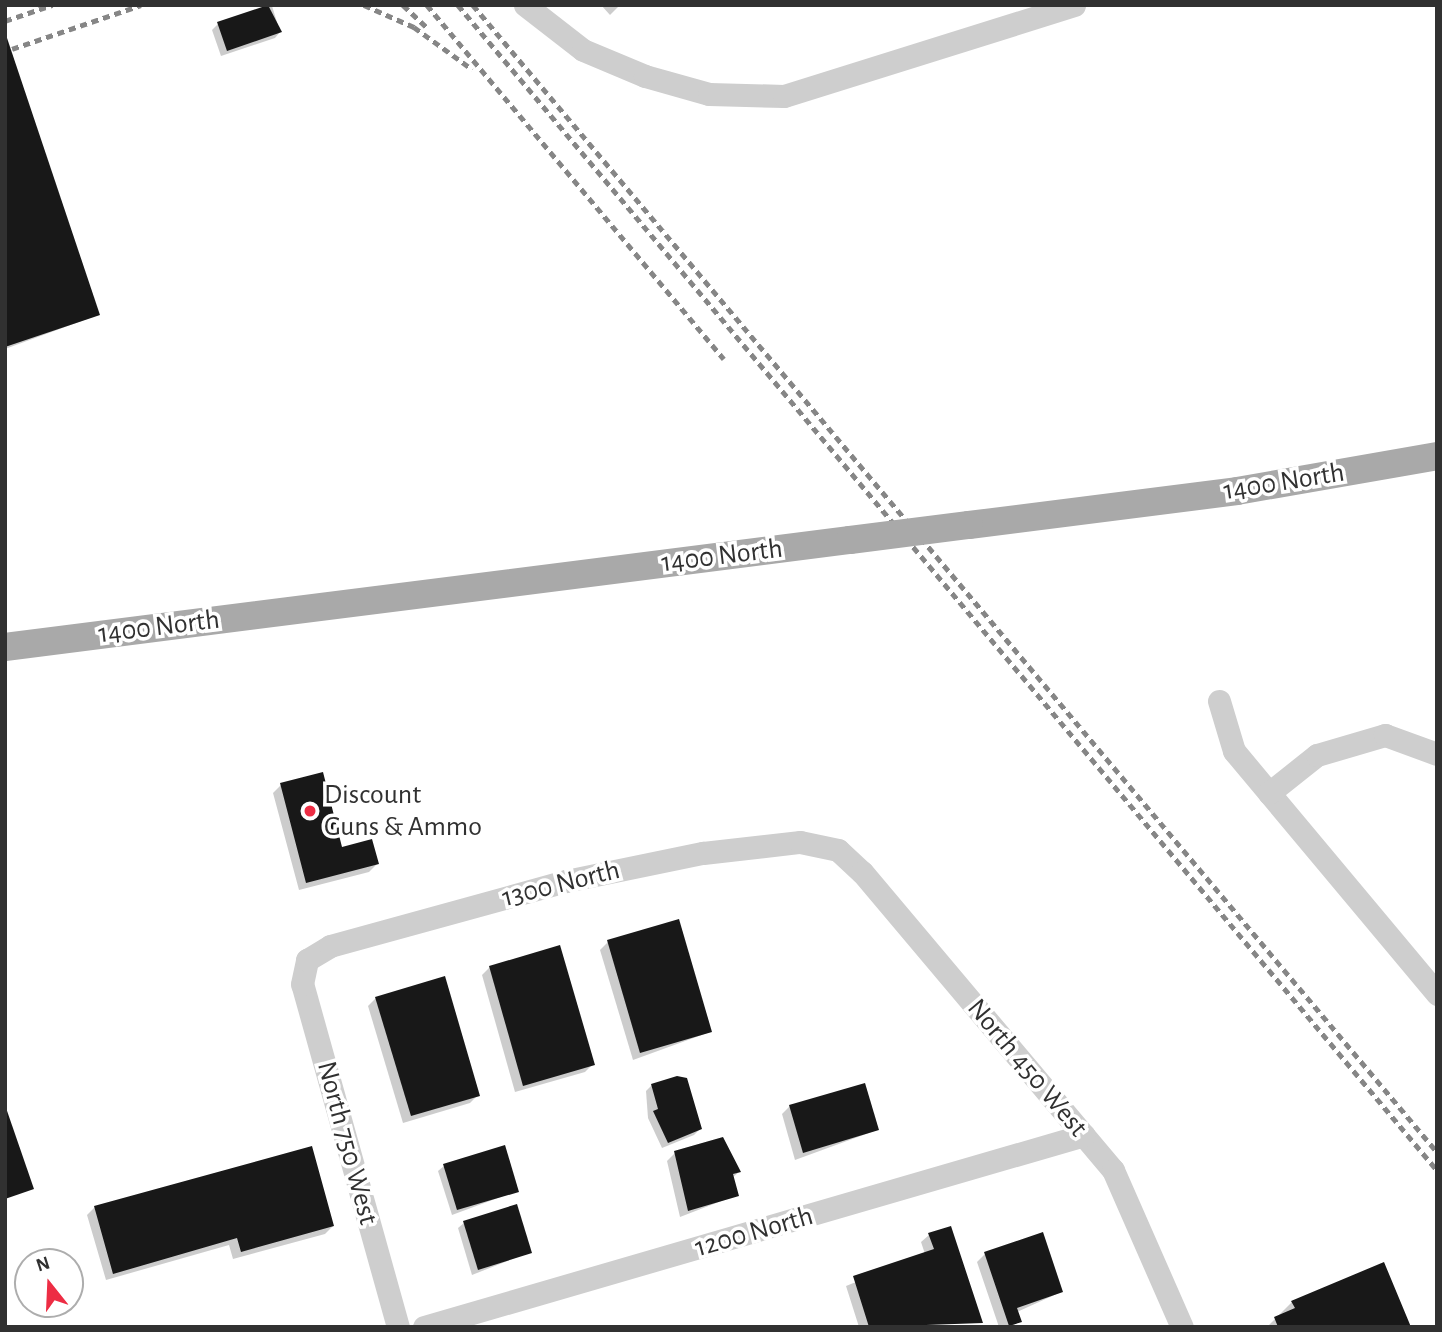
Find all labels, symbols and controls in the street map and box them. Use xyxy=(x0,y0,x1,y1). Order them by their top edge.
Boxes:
street label: 1400 North xyxy=(1221,456,1347,508)
street label: 1400 North xyxy=(659,532,785,580)
street label: 1400 North xyxy=(96,603,222,651)
place label: Discount Guns & Ammo xyxy=(324,778,482,844)
marker: Discount Guns & Ammo xyxy=(302,803,318,819)
street label: 1300 North xyxy=(499,853,623,915)
street label: North 450 West xyxy=(960,992,1094,1144)
street label: North 750 West xyxy=(309,1058,385,1228)
street label: 1200 North xyxy=(691,1199,817,1265)
north arrow xyxy=(14,1248,84,1318)
text: N xyxy=(34,1253,52,1276)

